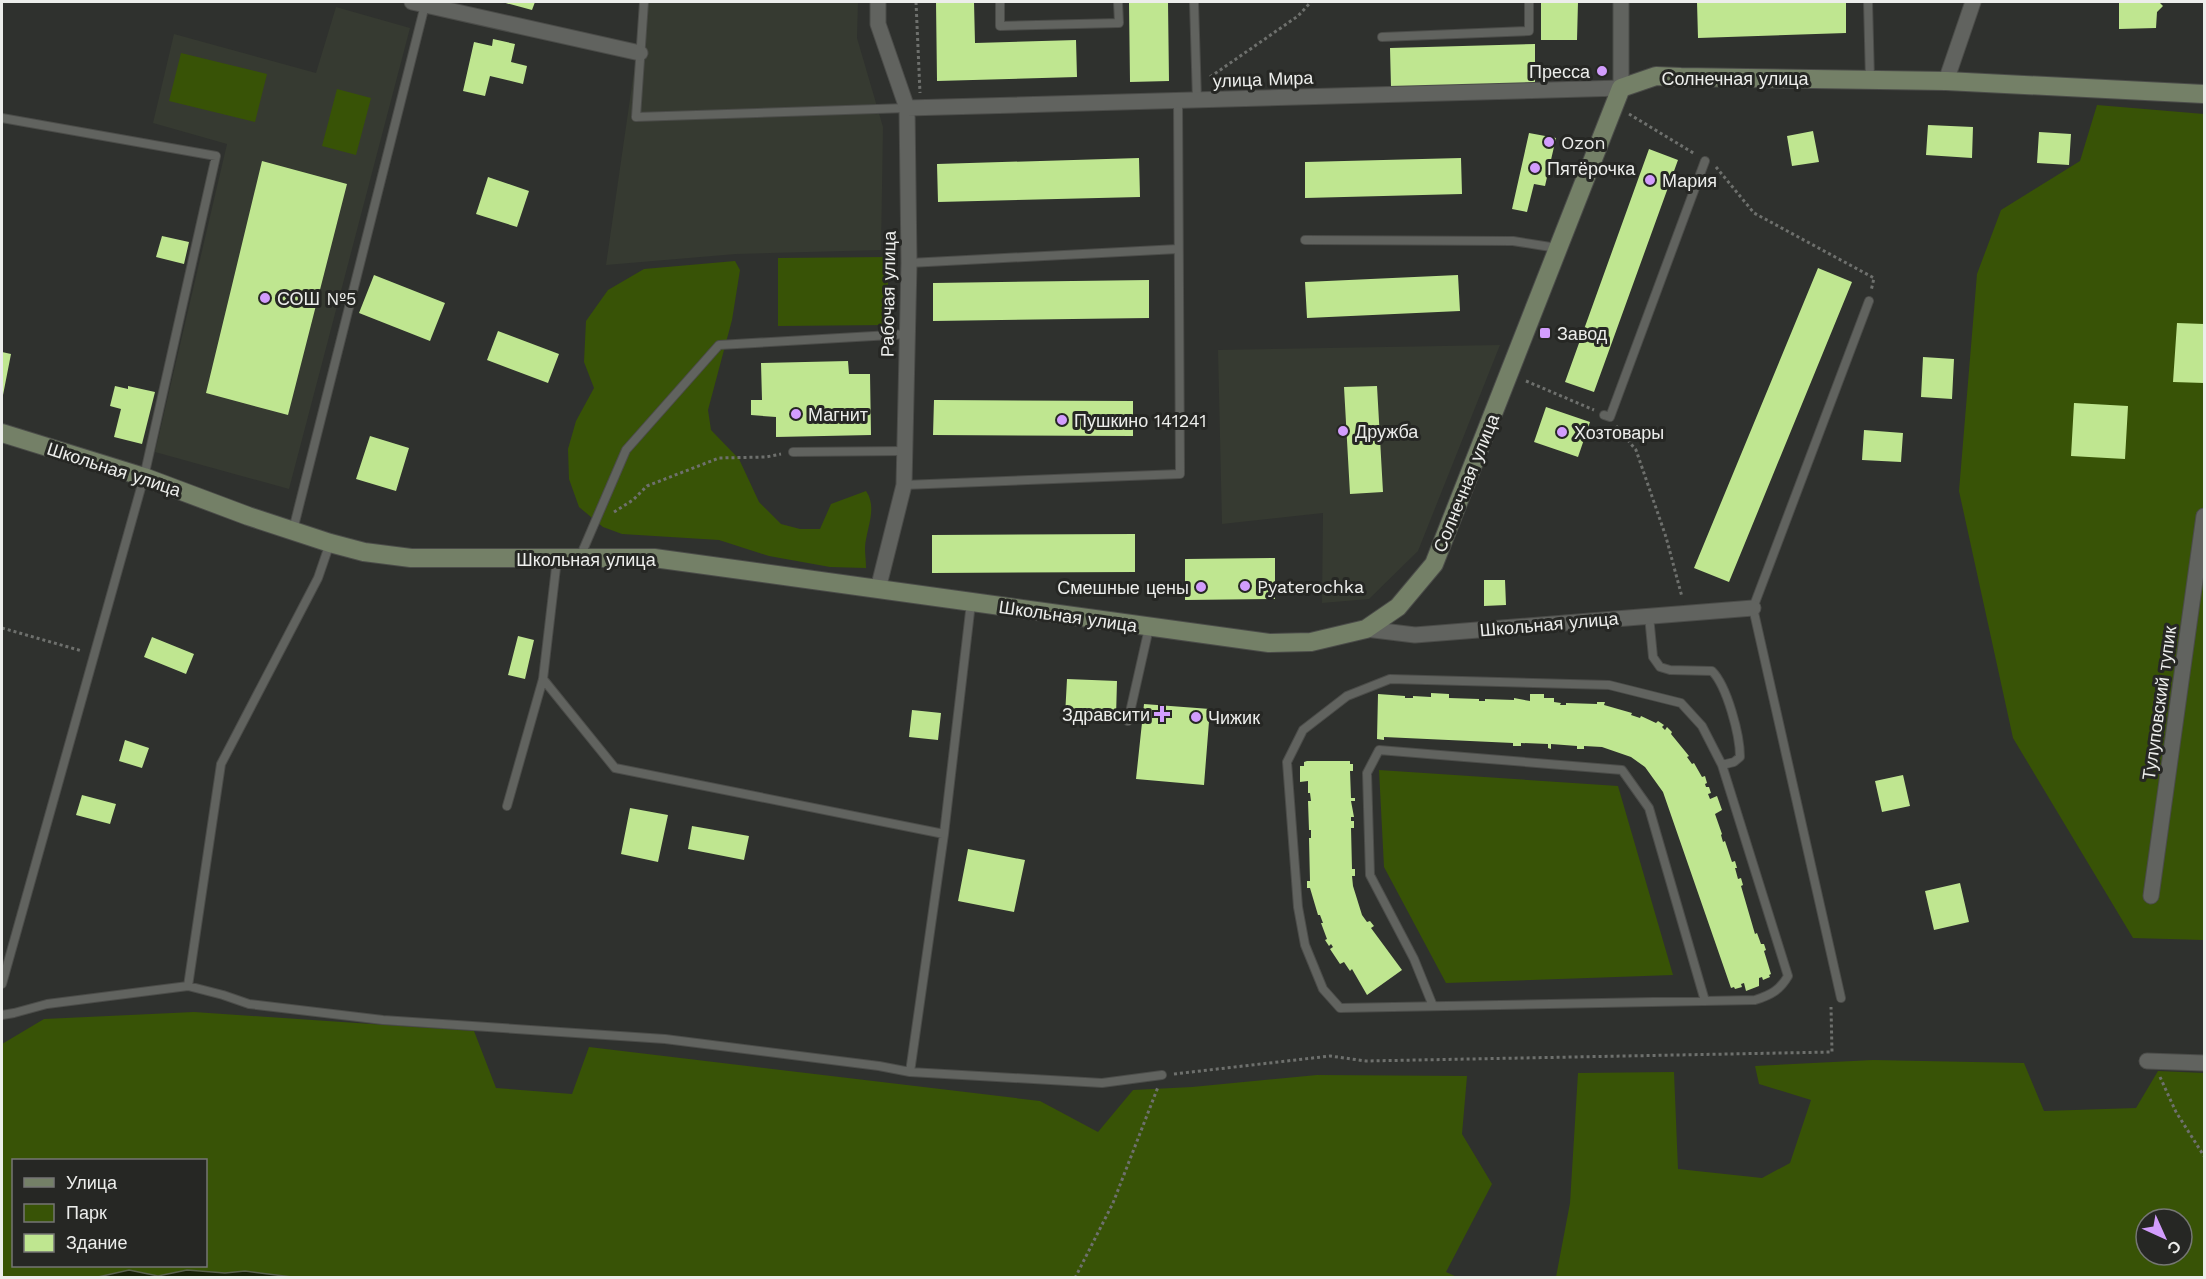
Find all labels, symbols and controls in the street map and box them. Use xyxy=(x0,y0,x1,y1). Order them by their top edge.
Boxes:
place label: Пресса xyxy=(1529,61,1591,82)
marker: Пресса xyxy=(1595,64,1609,78)
street label: улица Мира xyxy=(1212,67,1315,91)
street label: Солнечная улица xyxy=(1661,68,1810,89)
place label: Ozon xyxy=(1561,132,1606,153)
marker: Ozon xyxy=(1542,135,1556,149)
place label: Пятёрочка xyxy=(1547,158,1636,179)
marker: Пятёрочка xyxy=(1528,161,1542,175)
place label: Мария xyxy=(1662,170,1717,191)
marker: Мария xyxy=(1643,173,1657,187)
street label: Рабочая улица xyxy=(876,230,900,357)
place label: СОШ №5 xyxy=(277,288,356,309)
marker: СОШ №5 xyxy=(258,291,272,305)
place label: Завод xyxy=(1557,323,1608,344)
marker: Завод xyxy=(1538,326,1552,340)
place label: Магнит xyxy=(808,404,868,425)
marker: Магнит xyxy=(789,407,803,421)
place label: Пушкино 141241 xyxy=(1074,410,1206,431)
street label: Солнечная улица xyxy=(1429,410,1504,555)
marker: Пушкино 141241 xyxy=(1055,413,1069,427)
place label: Дружба xyxy=(1355,421,1419,442)
place label: Хозтовары xyxy=(1574,422,1664,443)
marker: Дружба xyxy=(1336,424,1350,438)
marker: Хозтовары xyxy=(1555,425,1569,439)
street label: Школьная улица xyxy=(44,437,184,501)
street label: Школьная улица xyxy=(516,549,657,570)
place label: Pyaterochka xyxy=(1257,576,1364,597)
place label: Смешные цены xyxy=(1057,577,1189,598)
marker: Pyaterochka xyxy=(1238,579,1252,593)
marker: Смешные цены xyxy=(1194,580,1208,594)
street label: Школьная улица xyxy=(998,596,1139,636)
street label: Школьная улица xyxy=(1479,607,1620,641)
street label: Тулуповский тупик xyxy=(2138,624,2180,781)
place label: Здравсити xyxy=(1062,704,1150,725)
marker: Здравсити xyxy=(1155,707,1169,721)
place label: Чижик xyxy=(1208,707,1260,728)
marker: Чижик xyxy=(1189,710,1203,724)
legend xyxy=(12,1159,207,1267)
text: Улица xyxy=(66,1172,118,1193)
text: Парк xyxy=(66,1202,107,1223)
north arrow xyxy=(2134,1207,2194,1267)
text: Здание xyxy=(66,1232,127,1253)
text: С xyxy=(2163,1236,2185,1258)

